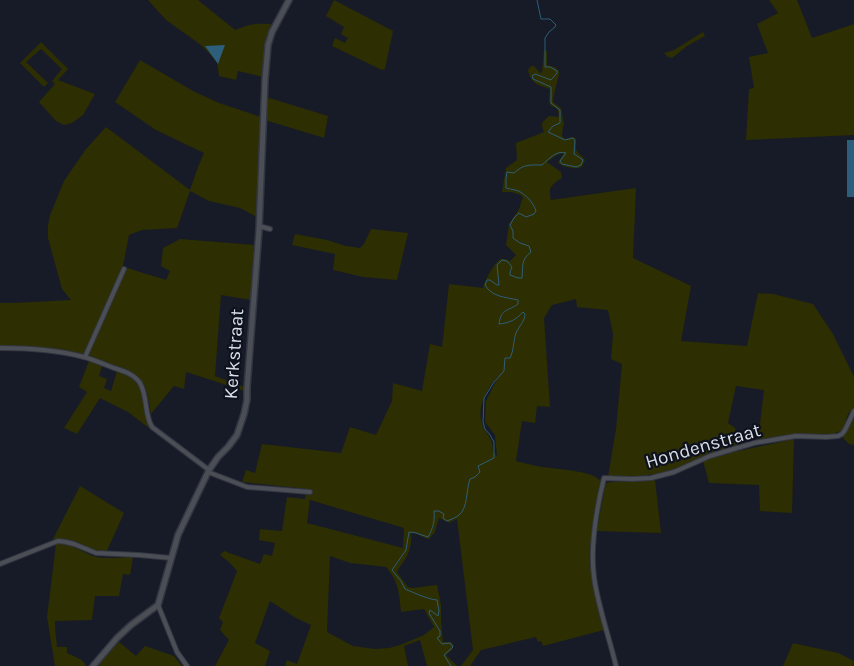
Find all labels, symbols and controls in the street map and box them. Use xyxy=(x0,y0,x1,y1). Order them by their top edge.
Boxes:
street label: Kerkstraat xyxy=(220,308,248,400)
street label: Hondenstraat xyxy=(643,419,763,473)

